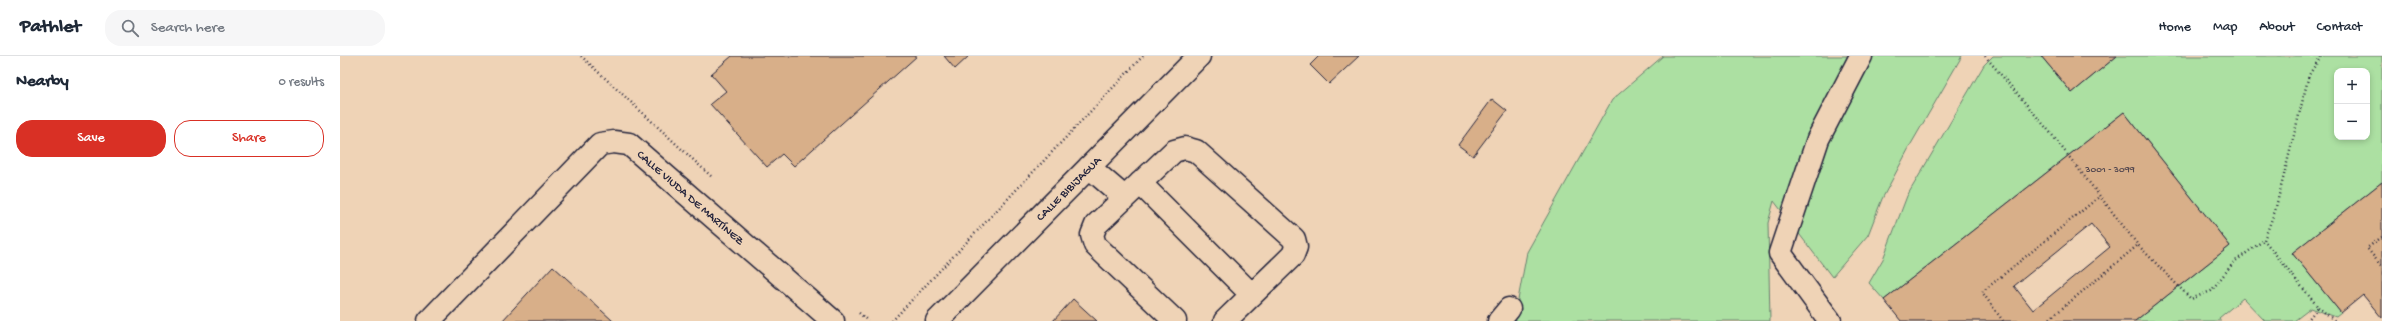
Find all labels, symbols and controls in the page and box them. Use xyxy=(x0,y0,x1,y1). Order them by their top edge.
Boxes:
search box xyxy=(105,10,385,46)
text: Pathlet xyxy=(20,16,81,39)
icon: search xyxy=(119,17,141,39)
text: Search here xyxy=(151,19,225,37)
text: Home xyxy=(2159,19,2191,36)
text: Map xyxy=(2213,19,2237,36)
text: About xyxy=(2259,19,2295,36)
text: Contact xyxy=(2317,19,2362,36)
map controls xyxy=(2334,68,2370,140)
button: + xyxy=(2334,68,2370,104)
text: Nearby xyxy=(16,72,69,92)
text: 0 results xyxy=(278,75,324,90)
button: − xyxy=(2334,104,2370,140)
button: Save xyxy=(16,120,166,157)
button: Share xyxy=(174,120,324,157)
street label: CALLE VIUDA DE MARTÍNEZ xyxy=(633,148,746,249)
street label: CALLE BIBIJAGUA xyxy=(1034,154,1105,225)
house number: 3001 - 3099 xyxy=(2084,164,2135,176)

